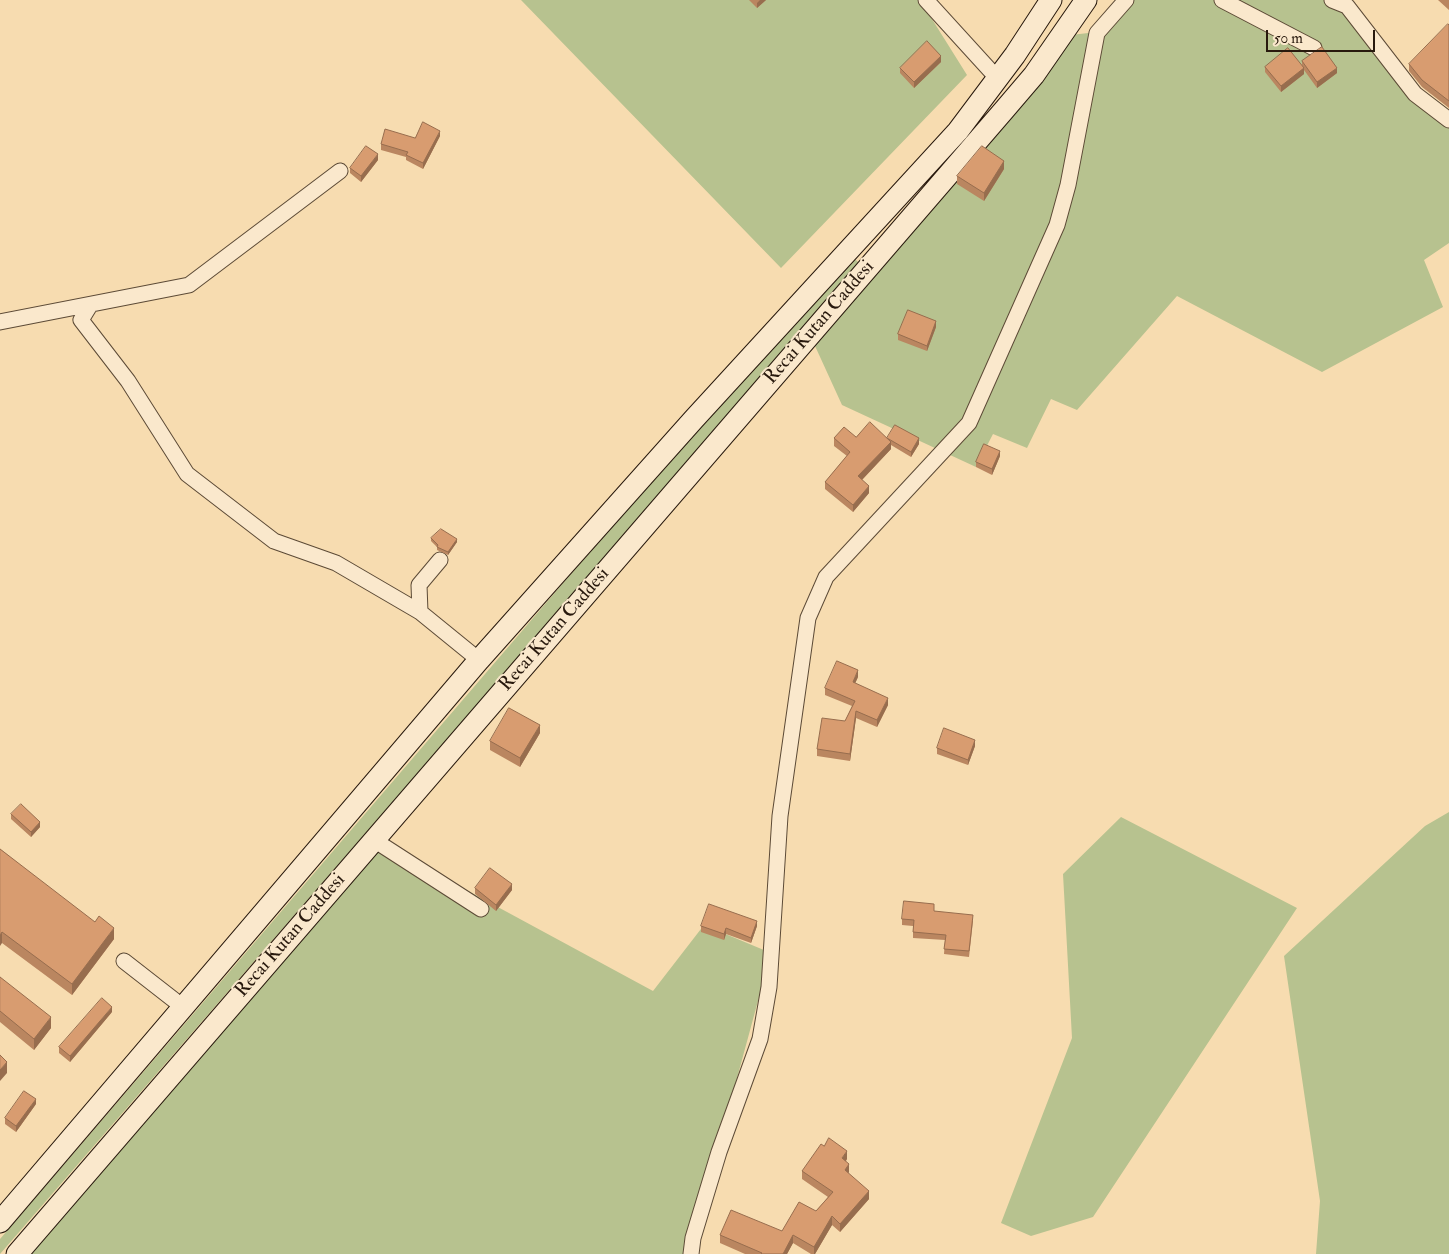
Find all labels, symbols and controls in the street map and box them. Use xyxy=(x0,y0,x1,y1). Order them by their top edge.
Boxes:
scale bar xyxy=(1269,20,1378,52)
text: 50 m xyxy=(1274,29,1303,48)
street label: Recai Kutan Caddesi xyxy=(760,257,880,389)
street label: Recai Kutan Caddesi xyxy=(495,564,615,696)
street label: Recai Kutan Caddesi xyxy=(231,870,351,1002)

